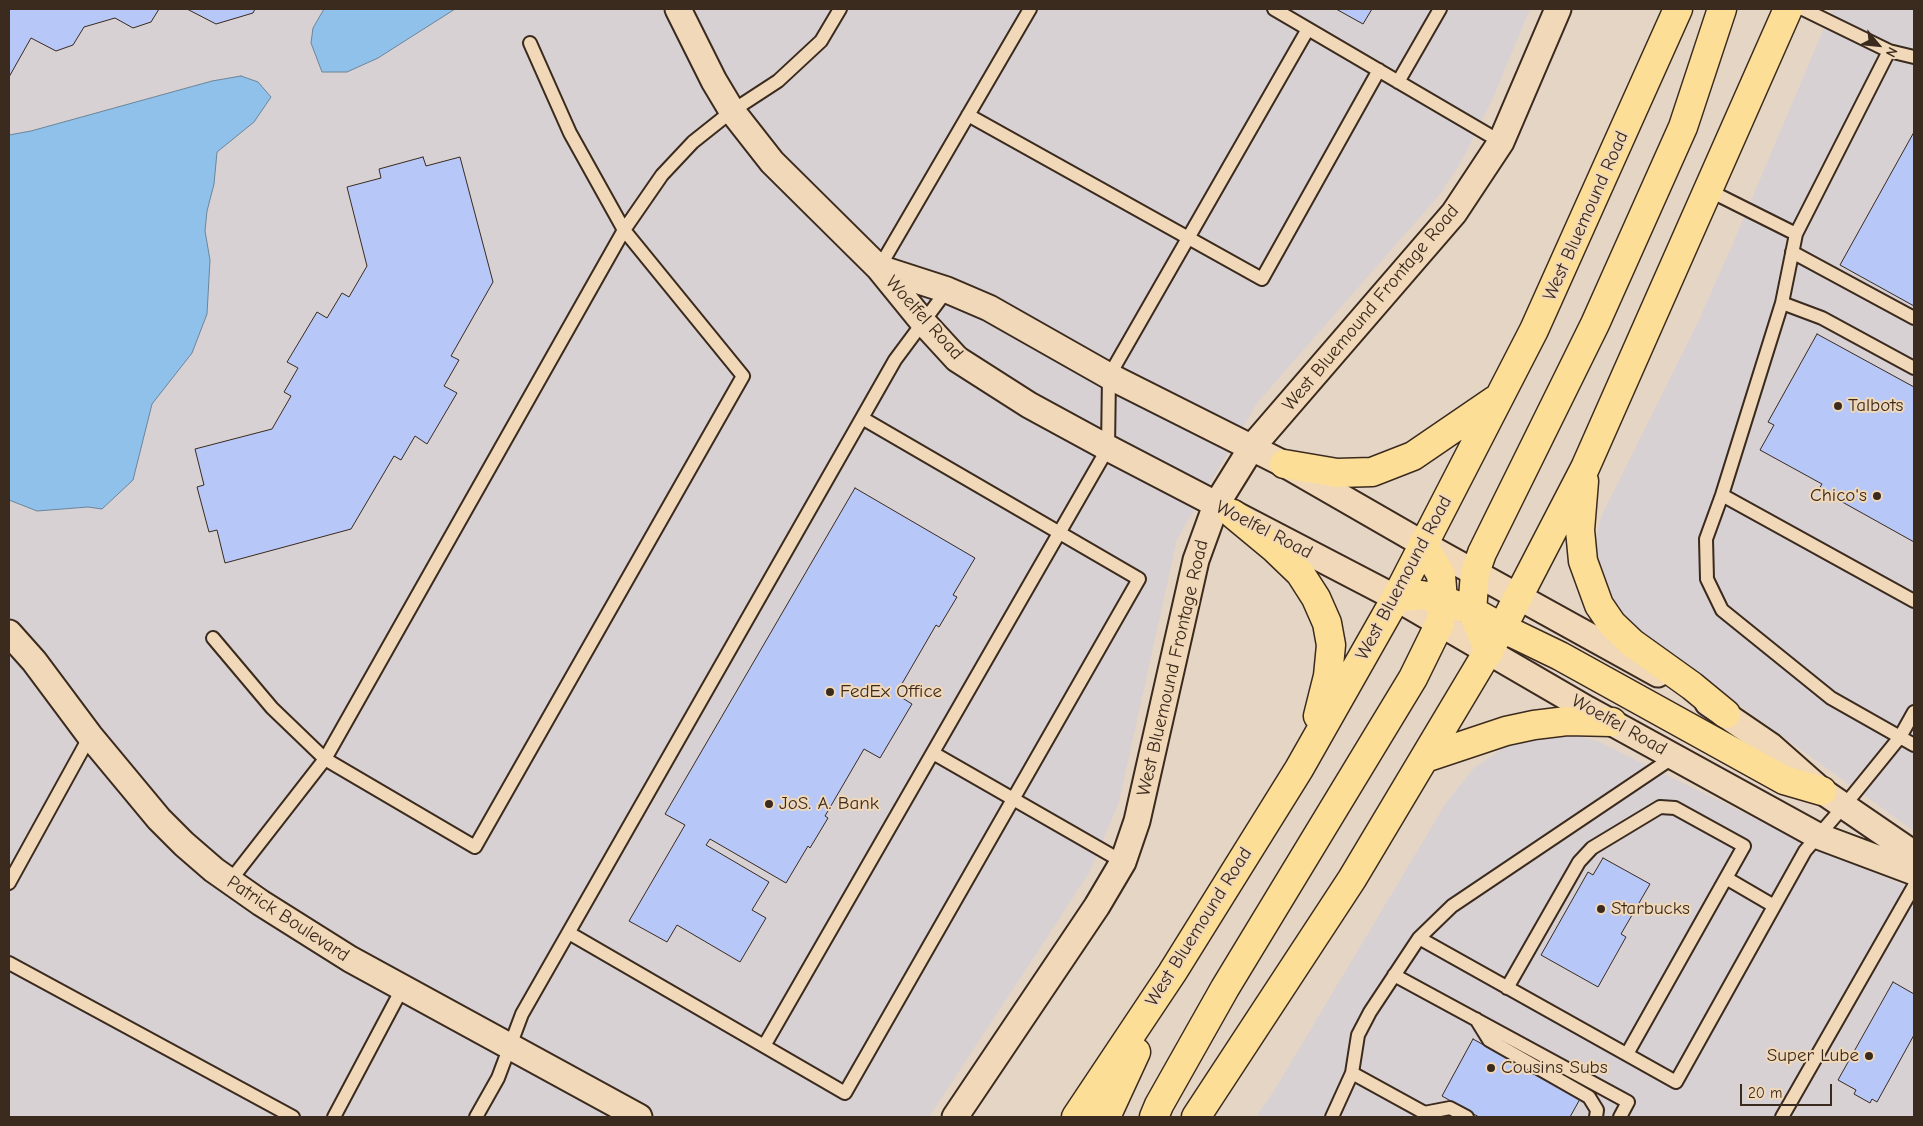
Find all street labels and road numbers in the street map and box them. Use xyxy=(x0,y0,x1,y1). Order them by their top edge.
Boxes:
street label: West Bluemound Road xyxy=(1538,128,1634,304)
street label: West Bluemound Frontage Road xyxy=(1278,200,1464,416)
street label: Woelfel Road xyxy=(880,271,968,365)
street label: West Bluemound Road xyxy=(1351,492,1457,664)
street label: Woelfel Road xyxy=(1212,496,1316,564)
street label: West Bluemound Frontage Road xyxy=(1132,538,1214,798)
street label: Woelfel Road xyxy=(1567,689,1671,761)
street label: West Bluemound Road xyxy=(1141,843,1257,1011)
street label: Patrick Boulevard xyxy=(223,871,353,967)

